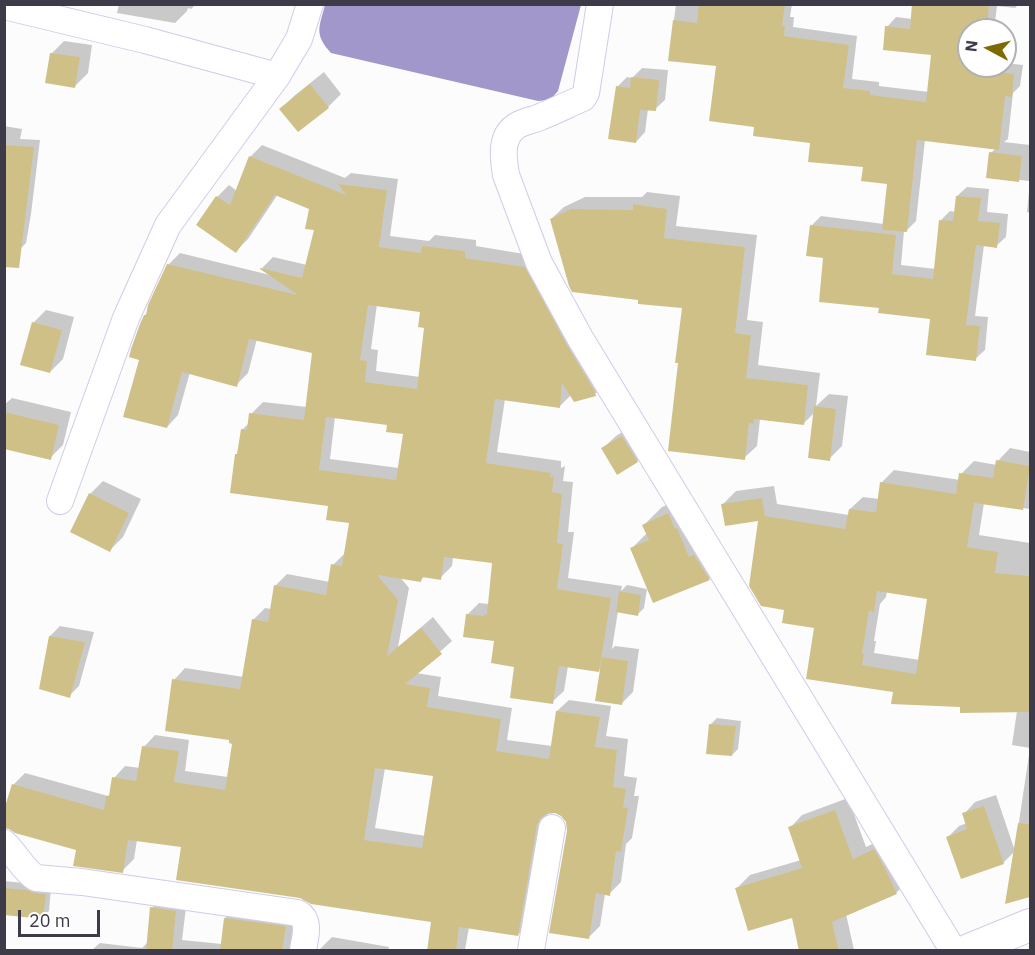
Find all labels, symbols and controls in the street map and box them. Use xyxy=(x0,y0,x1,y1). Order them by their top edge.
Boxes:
north arrow xyxy=(957,18,1017,78)
text: N xyxy=(960,39,982,53)
scale bar xyxy=(21,898,104,936)
text: 20 m xyxy=(29,909,71,932)

